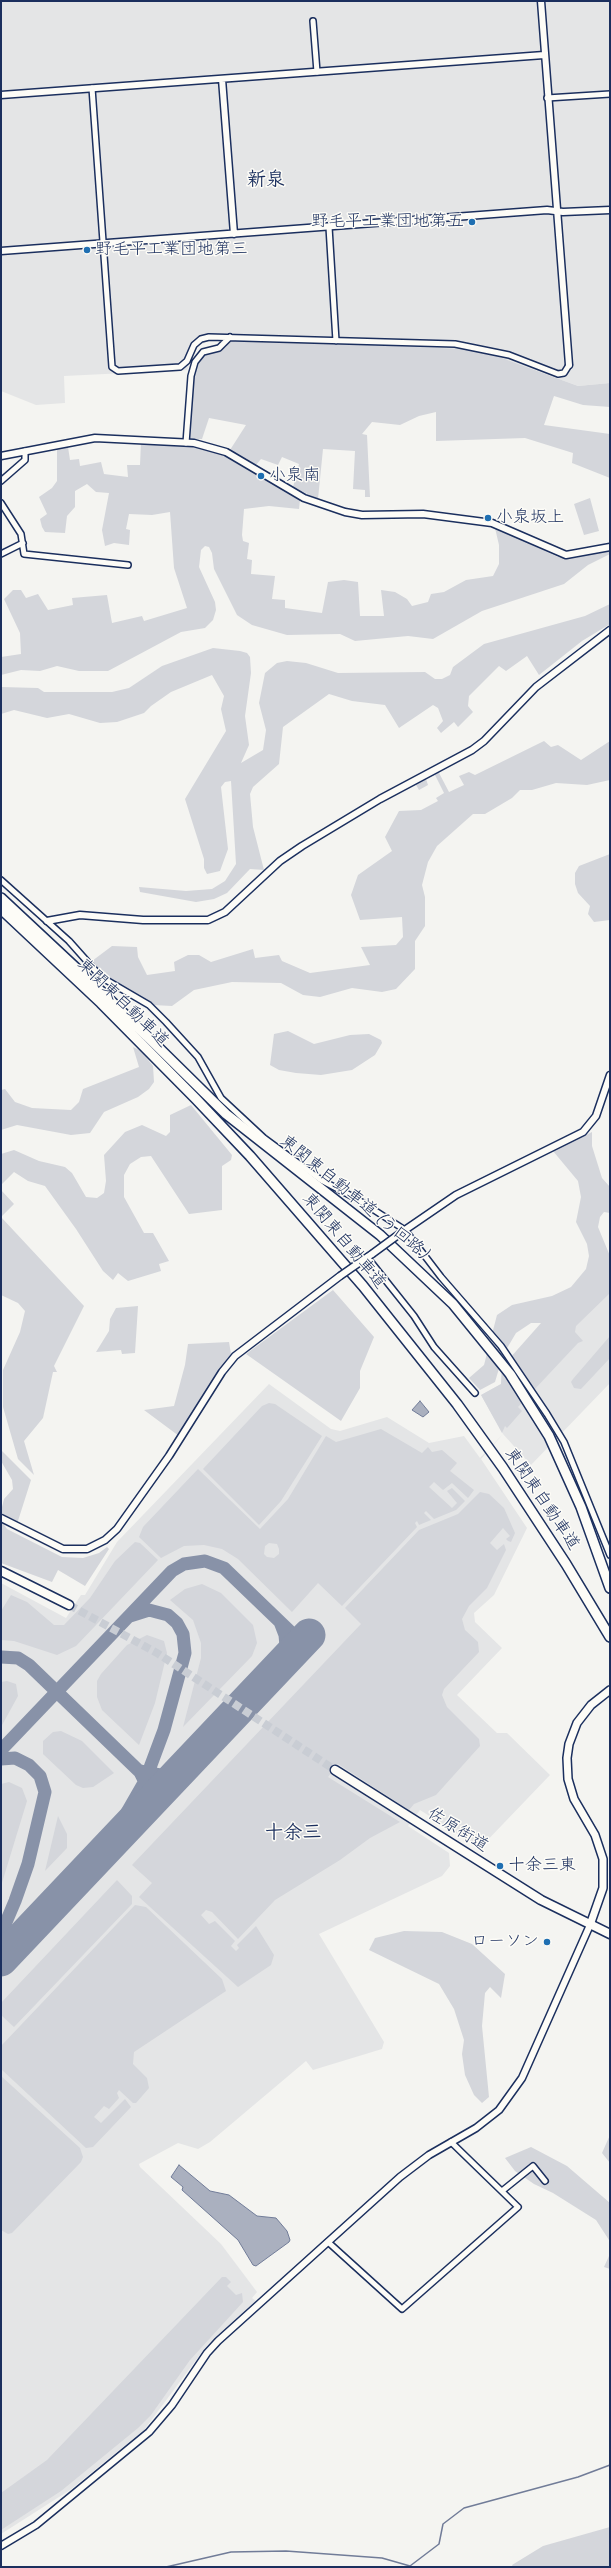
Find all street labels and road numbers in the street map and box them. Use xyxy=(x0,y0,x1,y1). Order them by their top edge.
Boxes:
street label: 東関東自動車道 xyxy=(73,954,173,1052)
street label: 東関東自動車道 (う回路) xyxy=(276,1131,432,1263)
street label: 東関東自動車道 xyxy=(298,1189,390,1293)
street label: 東関東自動車道 xyxy=(500,1444,584,1554)
street label: 佐原街道 xyxy=(424,1803,492,1857)

